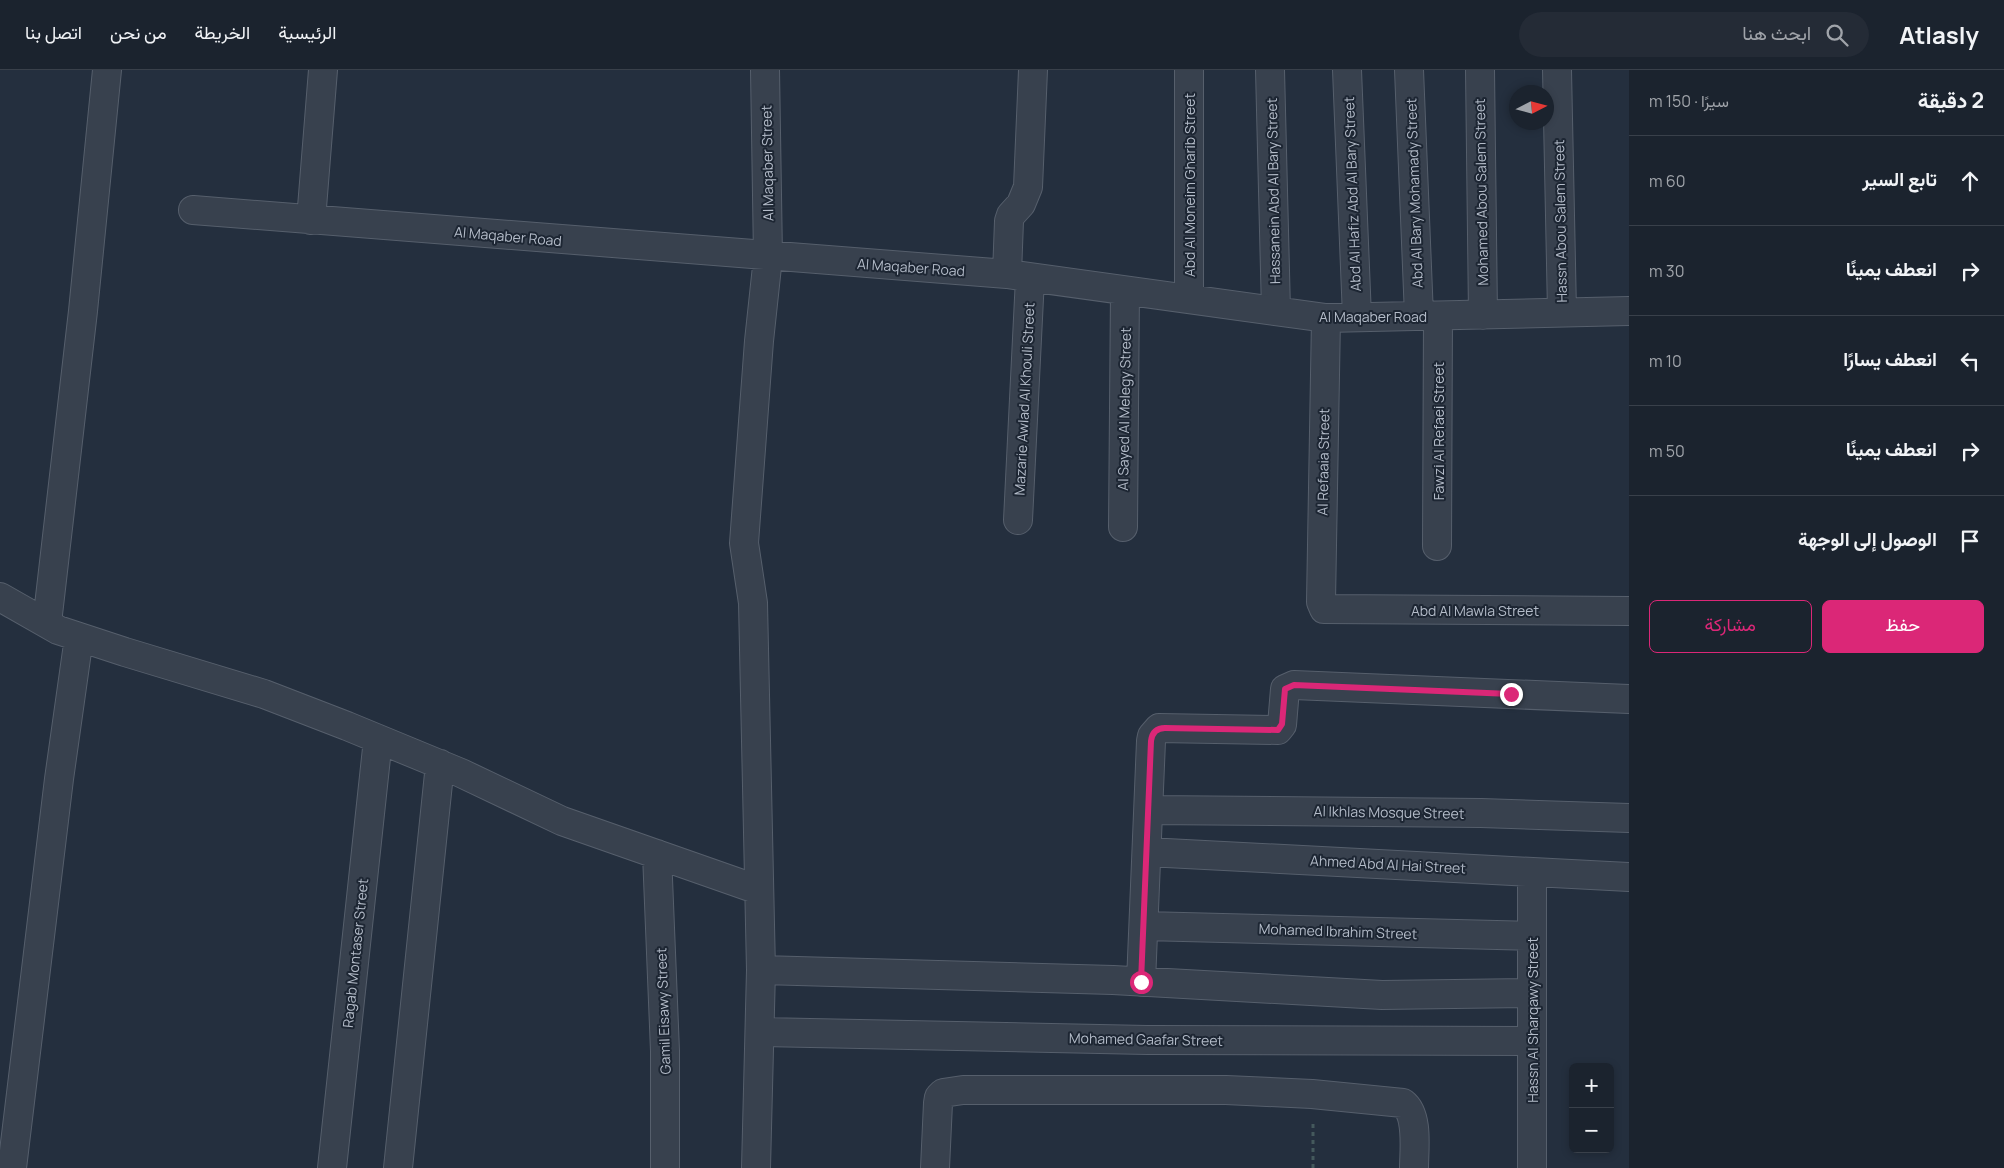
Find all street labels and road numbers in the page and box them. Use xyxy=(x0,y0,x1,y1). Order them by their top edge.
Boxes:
street label: Abd Al Moneim Gharib Street xyxy=(1180,93,1199,277)
street label: Abd Al Hafiz Abd Al Bary Street xyxy=(1339,96,1365,292)
street label: Hassanein Abd Al Bary Street xyxy=(1262,97,1284,284)
street label: Abd Al Bary Mohamady Street xyxy=(1401,97,1427,288)
street label: Mohamed Abou Salem Street xyxy=(1470,98,1492,286)
street label: Al Maqaber Street xyxy=(756,104,778,221)
street label: Hassn Abou Salem Street xyxy=(1549,139,1571,303)
street label: Al Maqaber Road xyxy=(453,222,563,250)
street label: Al Maqaber Road xyxy=(856,254,966,280)
street label: Mazarie Awlad Al Khouli Street xyxy=(1009,302,1039,496)
street label: Al Maqaber Road xyxy=(1319,307,1427,326)
street label: Al Sayed Al Melegy Street xyxy=(1113,327,1135,491)
street label: Fawzi Al Refaei Street xyxy=(1429,361,1448,500)
street label: Al Refaaia Street xyxy=(1313,408,1333,516)
street label: Abd Al Mawla Street xyxy=(1411,601,1539,620)
street label: Al Ikhlas Mosque Street xyxy=(1313,801,1465,823)
street label: Ahmed Abd Al Hai Street xyxy=(1310,850,1467,878)
street label: Ragab Montaser Street xyxy=(338,877,372,1029)
street label: Mohamed Ibrahim Street xyxy=(1258,919,1418,943)
street label: Hassn Al Sharqawy Street xyxy=(1523,937,1542,1103)
street label: Gamil Eisawy Street xyxy=(651,947,675,1075)
street label: Mohamed Gaafar Street xyxy=(1069,1028,1224,1050)

